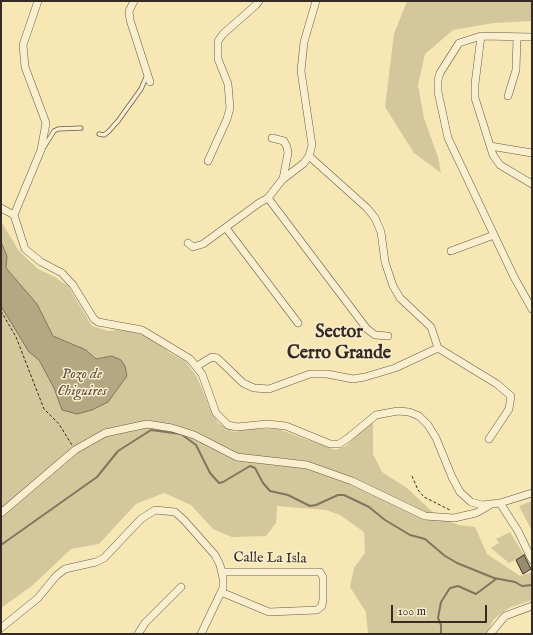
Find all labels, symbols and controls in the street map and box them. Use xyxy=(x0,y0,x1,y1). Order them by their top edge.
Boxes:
district label: Sector Cerro Grande xyxy=(287,322,391,364)
water label: Pozo de Chiguires xyxy=(57,366,107,401)
street label: Calle La Isla xyxy=(233,550,307,568)
scale bar xyxy=(393,597,489,623)
text: 100 m xyxy=(398,604,426,619)

